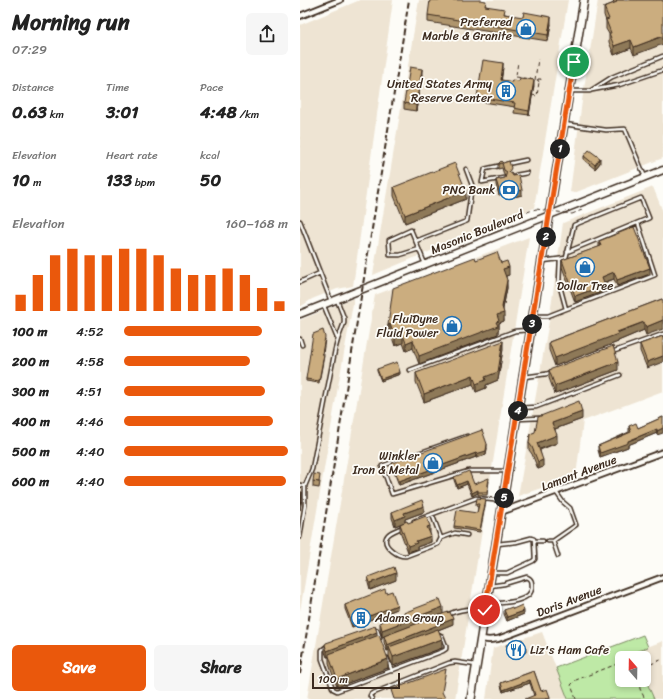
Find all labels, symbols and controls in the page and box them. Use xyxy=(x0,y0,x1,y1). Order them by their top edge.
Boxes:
text: Morning run xyxy=(12,3,130,42)
place label: Preferred Marble & Granite xyxy=(422,11,513,47)
button: share xyxy=(246,13,288,55)
shop icon: Preferred Marble & Granite xyxy=(515,18,537,40)
text: 07:29 xyxy=(12,38,47,61)
pin xyxy=(557,45,591,79)
icon: arrive xyxy=(563,51,585,73)
place label: United States Army Reserve Center xyxy=(387,73,493,109)
text: Distance xyxy=(12,78,54,97)
text: Time xyxy=(106,78,129,97)
text: Pace xyxy=(200,78,223,97)
building icon: United States Army Reserve Center xyxy=(495,80,517,102)
text: 0.63 xyxy=(12,97,47,127)
text: 3:01 xyxy=(106,97,139,127)
text: 4:48 xyxy=(200,97,237,127)
text: km xyxy=(47,105,64,124)
text: /km xyxy=(237,105,259,124)
pin: 1 xyxy=(550,139,570,159)
text: 1 xyxy=(558,139,562,158)
text: Elevation xyxy=(12,146,57,165)
text: Heart rate xyxy=(106,146,158,165)
text: kcal xyxy=(200,146,220,165)
text: 10 xyxy=(12,165,30,195)
text: 133 xyxy=(106,165,132,195)
text: 50 xyxy=(200,165,221,195)
text: m xyxy=(30,173,41,192)
text: bpm xyxy=(132,173,155,192)
place label: PNC Bank xyxy=(443,179,496,201)
bank icon: PNC Bank xyxy=(498,179,520,201)
street label: Masonic Boulevard xyxy=(427,203,528,261)
text: Elevation xyxy=(12,212,65,235)
text: 160–168 m xyxy=(225,212,288,235)
pin: 2 xyxy=(536,227,556,247)
text: 2 xyxy=(543,227,549,246)
shop icon: Dollar Tree xyxy=(574,256,596,278)
place label: Dollar Tree xyxy=(557,275,613,297)
place label: FluiDyne Fluid Power xyxy=(376,308,439,344)
pin: 3 xyxy=(522,314,542,334)
text: 3 xyxy=(529,314,535,333)
shop icon: FluiDyne Fluid Power xyxy=(441,315,463,337)
text: 100 m xyxy=(12,320,47,343)
text: 4:52 xyxy=(76,320,104,343)
text: 200 m xyxy=(12,350,49,373)
text: 4:58 xyxy=(76,350,104,373)
text: 300 m xyxy=(12,380,49,403)
text: 4:51 xyxy=(76,380,102,403)
pin: 4 xyxy=(508,401,528,421)
text: 4 xyxy=(515,401,521,420)
text: 400 m xyxy=(12,410,50,433)
text: 4:46 xyxy=(76,410,104,433)
text: 500 m xyxy=(12,440,50,463)
text: 4:40 xyxy=(76,440,104,463)
place label: Winkler Iron & Metal xyxy=(352,445,420,481)
street label: Lamont Avenue xyxy=(538,448,620,498)
shop icon: Winkler Iron & Metal xyxy=(422,452,444,474)
text: 600 m xyxy=(12,470,49,493)
text: 4:40 xyxy=(76,470,104,493)
pin: 5 xyxy=(494,488,514,508)
text: 5 xyxy=(501,488,507,507)
street label: Doris Avenue xyxy=(533,578,605,624)
pin xyxy=(468,593,502,627)
icon: check xyxy=(474,599,496,621)
building icon: Adams Group xyxy=(350,607,372,629)
place label: Adams Group xyxy=(374,607,444,629)
restaurant icon: Liz's Ham Cafe xyxy=(505,639,527,661)
place label: Liz's Ham Cafe xyxy=(530,639,609,661)
button: Save xyxy=(12,645,146,691)
button: Share xyxy=(154,645,288,691)
north arrow xyxy=(615,651,651,687)
map controls xyxy=(615,651,651,687)
text: 100 m xyxy=(318,670,348,689)
scale bar xyxy=(312,671,400,690)

